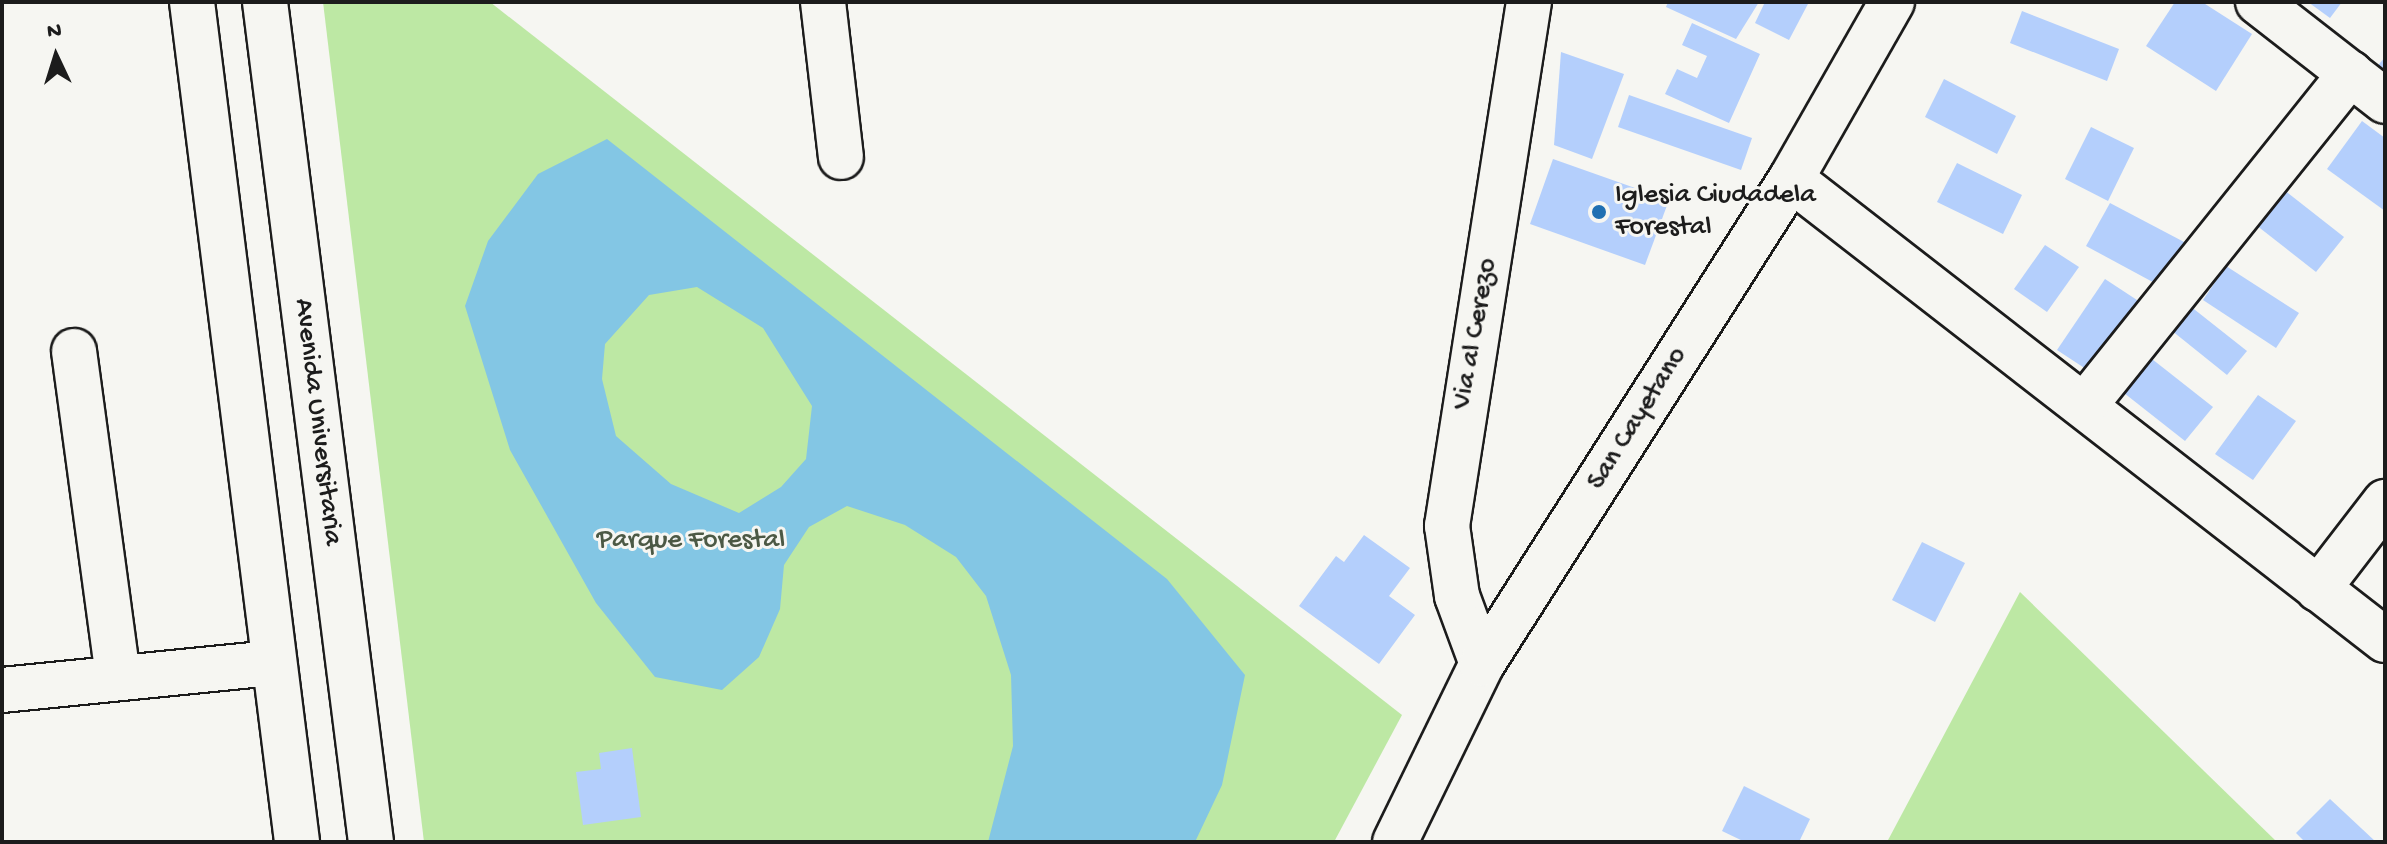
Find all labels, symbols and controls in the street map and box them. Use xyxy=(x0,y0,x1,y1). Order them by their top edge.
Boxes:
north arrow xyxy=(16,16,96,96)
text: N xyxy=(46,19,62,46)
place label: Iglesia Ciudadela Forestal xyxy=(1615,179,1816,245)
marker: Iglesia Ciudadela Forestal xyxy=(1590,203,1608,221)
street label: Via al Cerezo xyxy=(1446,256,1506,412)
street label: Avenida Universitaria xyxy=(285,297,349,547)
street label: San Cayetano xyxy=(1581,341,1695,497)
park label: Parque Forestal xyxy=(597,524,785,558)

